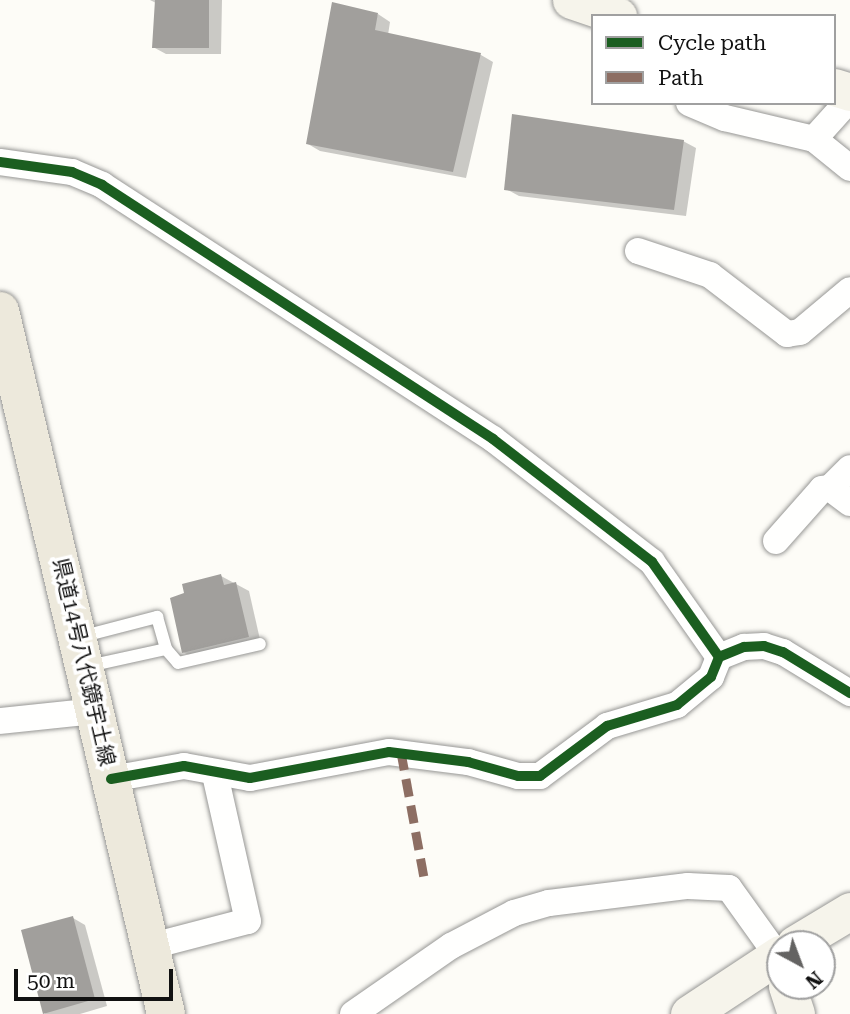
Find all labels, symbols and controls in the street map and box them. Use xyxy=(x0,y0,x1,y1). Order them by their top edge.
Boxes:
legend xyxy=(591,14,836,105)
text: Cycle path xyxy=(658,31,766,55)
text: Path xyxy=(658,66,704,90)
street label: 県道14号八代鏡宇土線 xyxy=(48,556,120,768)
north arrow xyxy=(766,930,836,1000)
scale bar xyxy=(18,954,177,998)
text: N xyxy=(801,966,827,993)
text: 50 m xyxy=(27,969,75,993)

